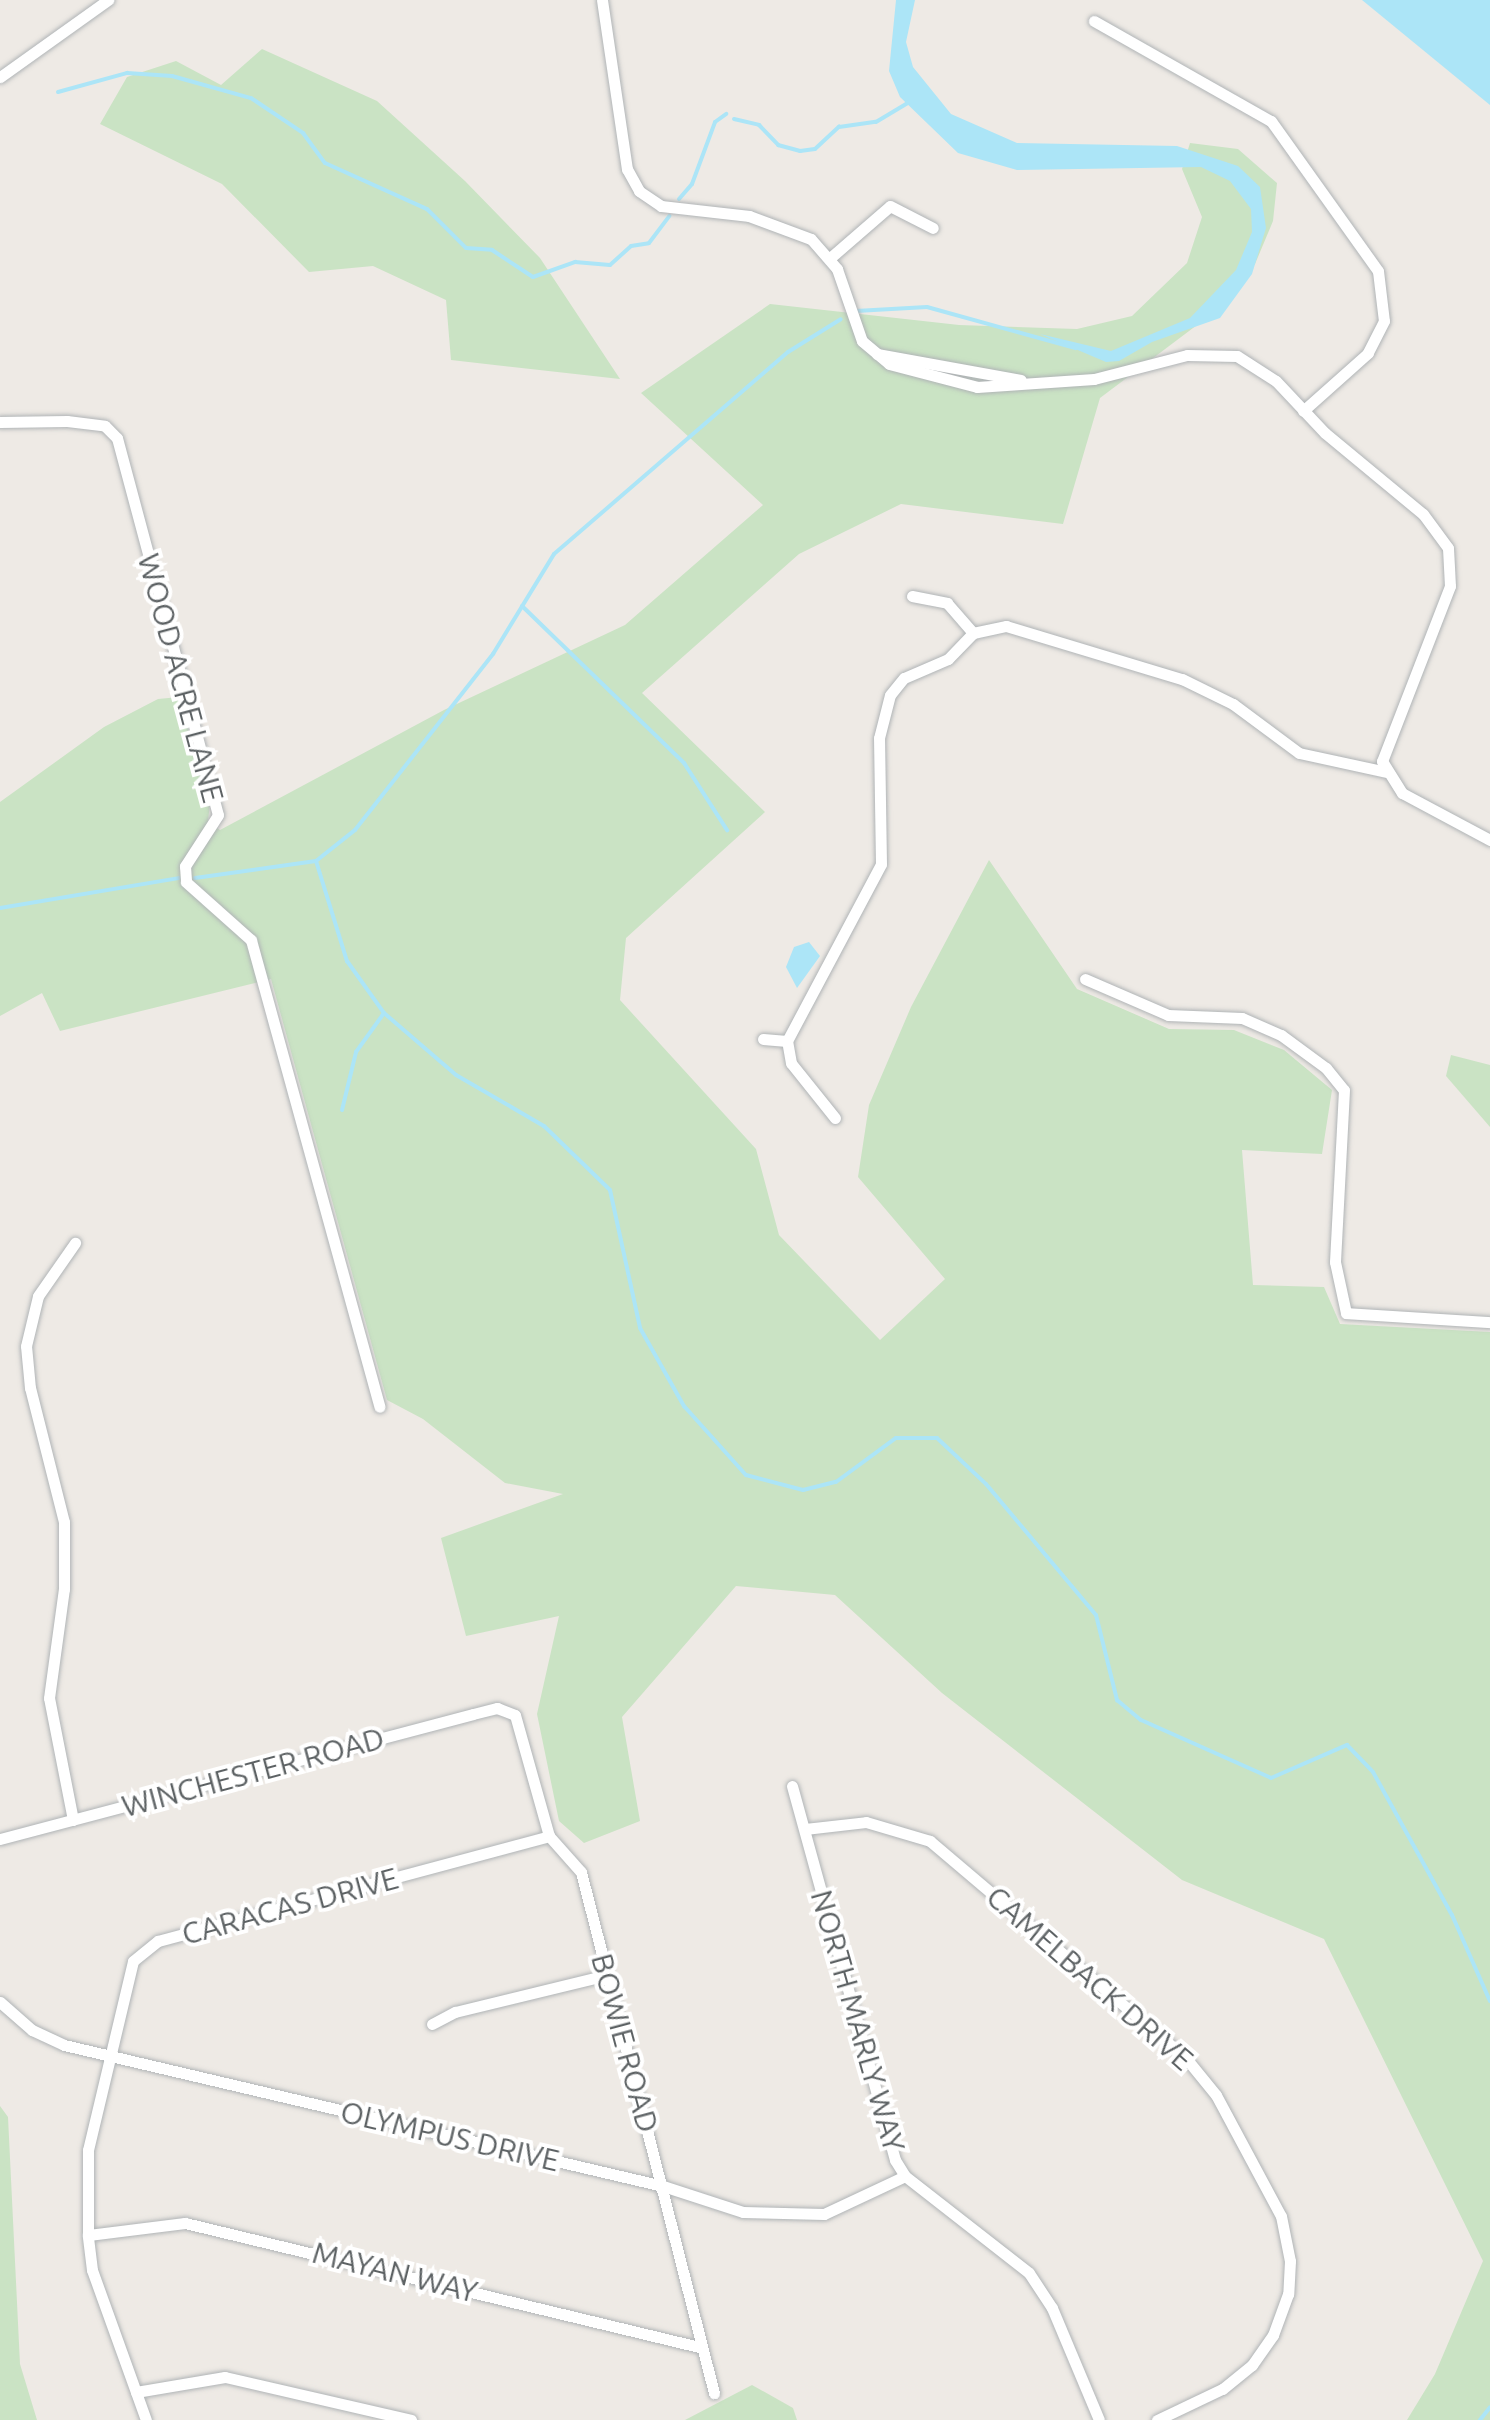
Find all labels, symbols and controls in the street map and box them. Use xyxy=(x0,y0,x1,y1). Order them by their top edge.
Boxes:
street label: WOOD ACRE LANE xyxy=(130,550,232,806)
street label: WINCHESTER ROAD xyxy=(118,1720,388,1824)
street label: CARACAS DRIVE xyxy=(178,1860,402,1952)
street label: CAMELBACK DRIVE xyxy=(979,1878,1201,2078)
street label: NORTH MARLY WAY xyxy=(803,1886,913,2156)
street label: BOWIE ROAD xyxy=(584,1950,666,2136)
street label: OLYMPUS DRIVE xyxy=(337,2093,563,2179)
street label: MAYAN WAY xyxy=(309,2234,481,2310)

